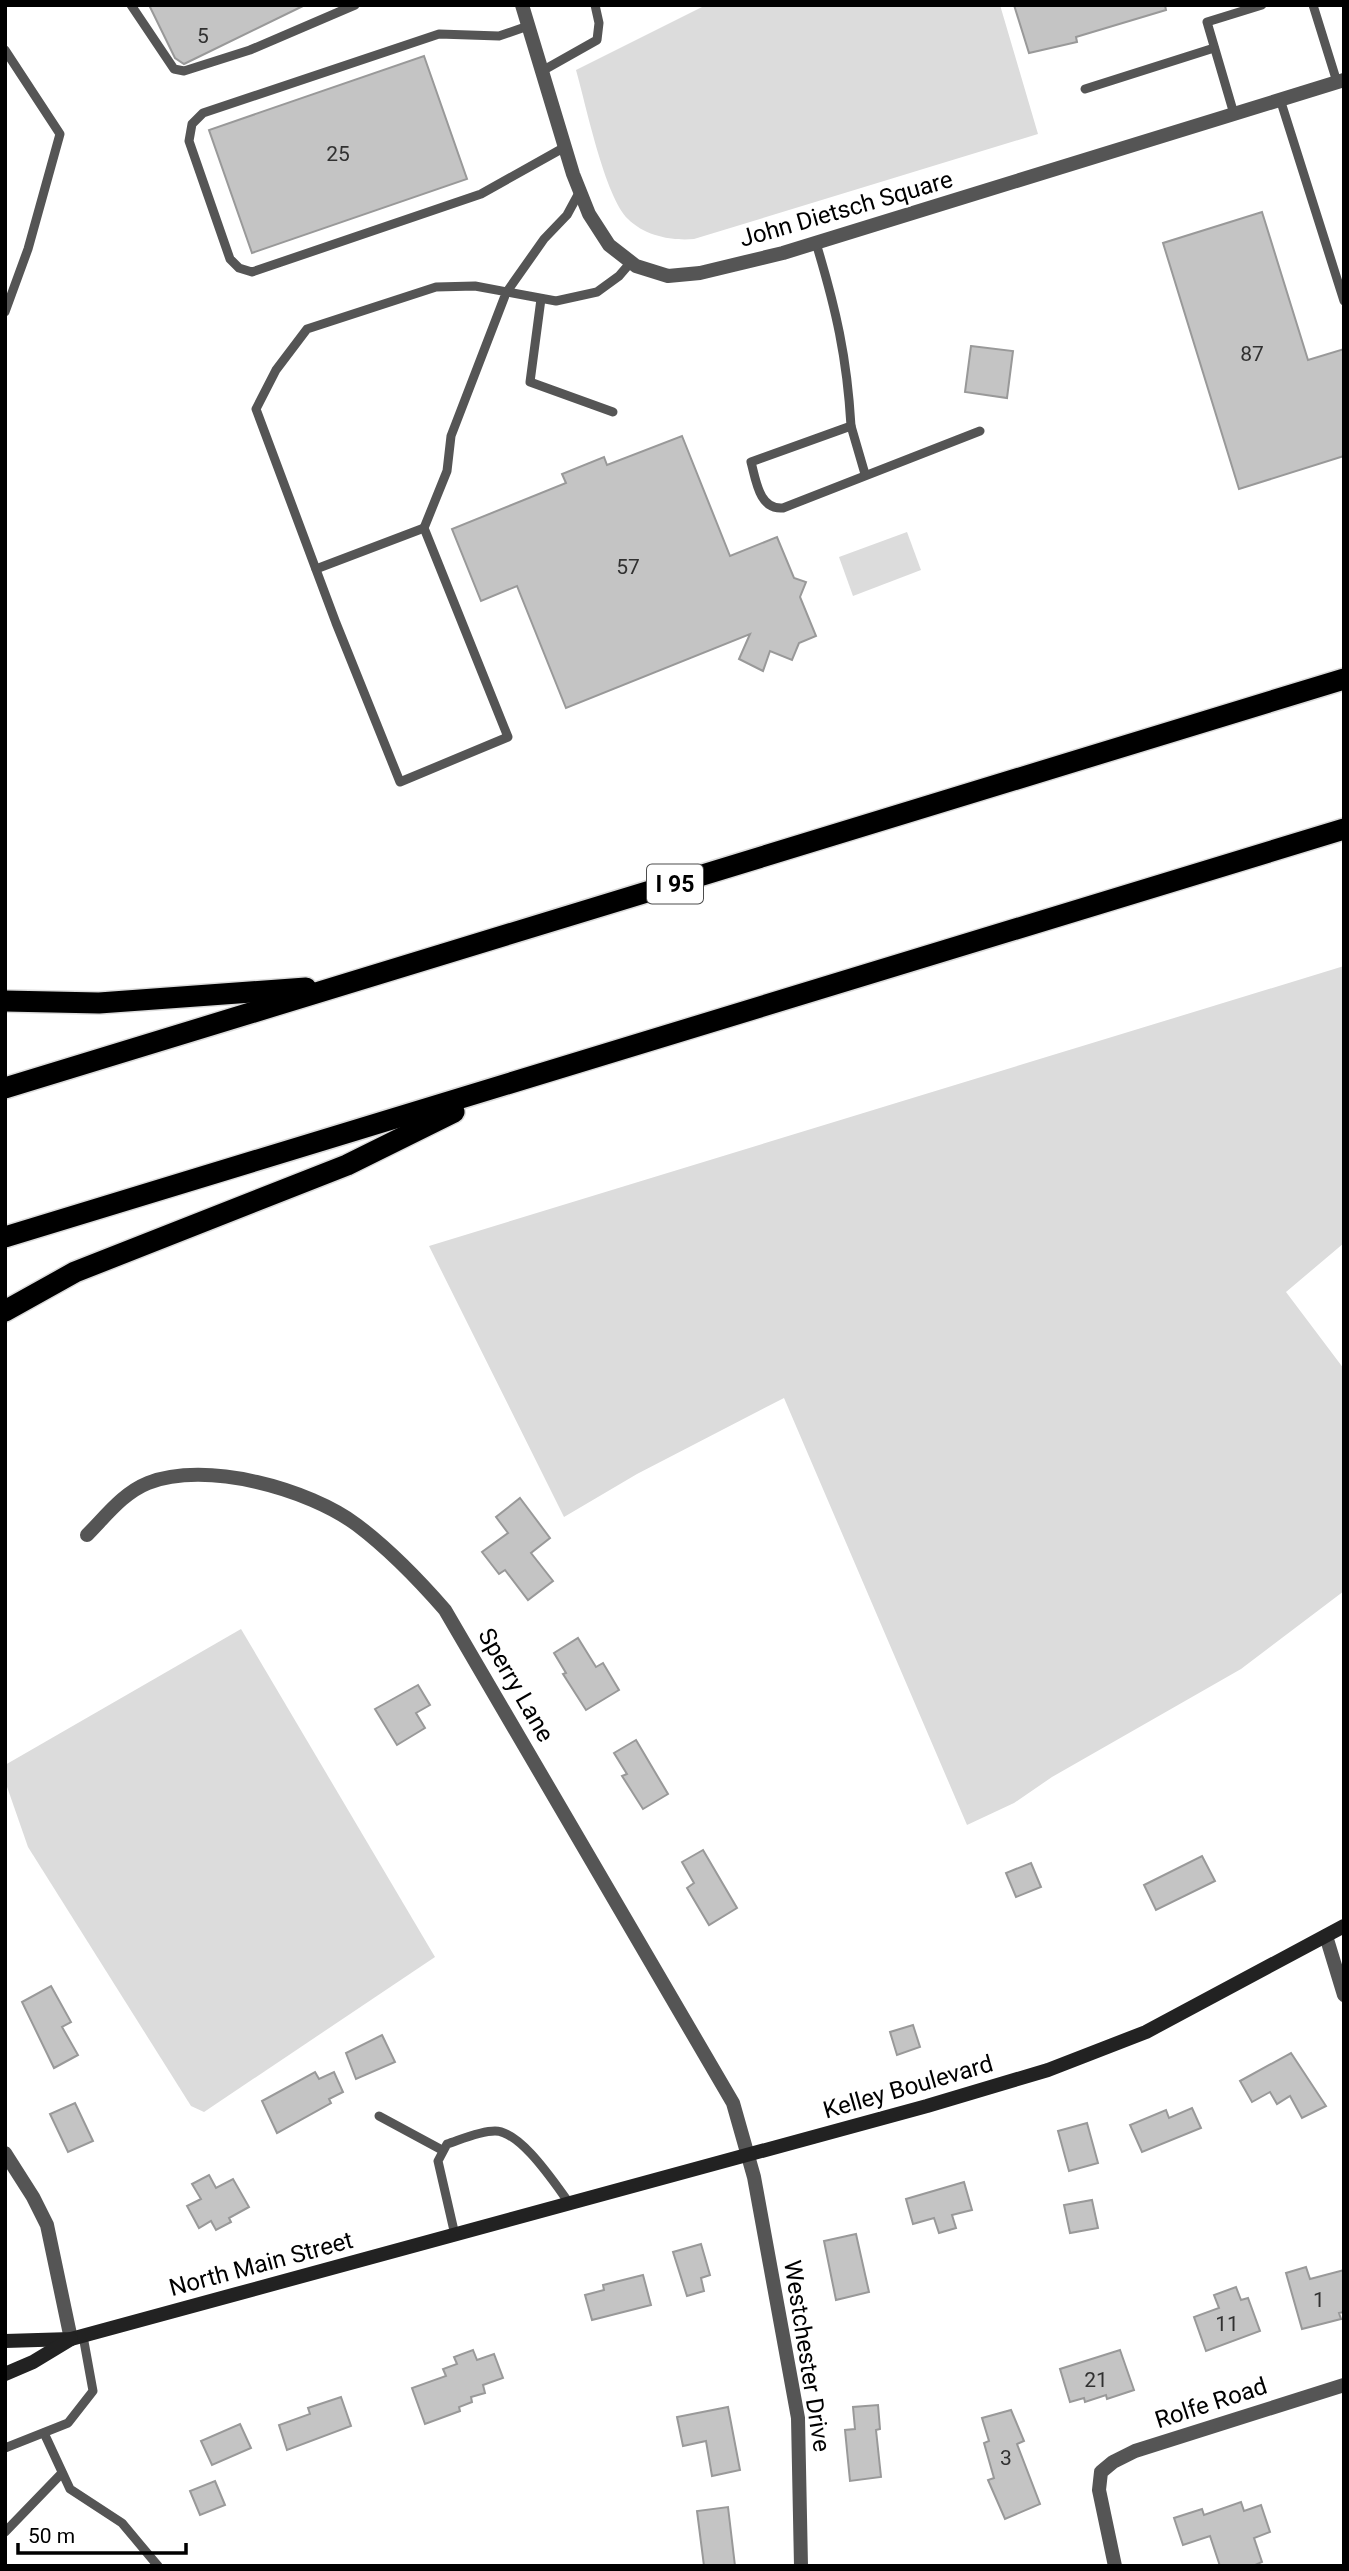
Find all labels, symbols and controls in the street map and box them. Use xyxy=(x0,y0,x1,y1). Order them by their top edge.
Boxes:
house number: 5 xyxy=(197,24,209,48)
house number: 25 xyxy=(326,142,350,166)
street label: John Dietsch Square xyxy=(736,165,956,253)
house number: 87 xyxy=(1240,342,1264,366)
house number: 57 xyxy=(616,555,640,579)
road number: I 95 xyxy=(647,864,703,904)
street label: Sperry Lane xyxy=(472,1623,560,1747)
street label: Kelley Boulevard xyxy=(820,2049,996,2125)
street label: North Main Street xyxy=(166,2226,356,2302)
street label: Westchester Drive xyxy=(778,2258,836,2454)
house number: 1 xyxy=(1313,2288,1325,2312)
house number: 11 xyxy=(1215,2312,1239,2336)
house number: 21 xyxy=(1084,2368,1108,2392)
street label: Rolfe Road xyxy=(1151,2372,1271,2434)
house number: 3 xyxy=(1000,2446,1012,2470)
scale bar xyxy=(18,2512,186,2556)
text: 50 m xyxy=(28,2524,75,2548)

